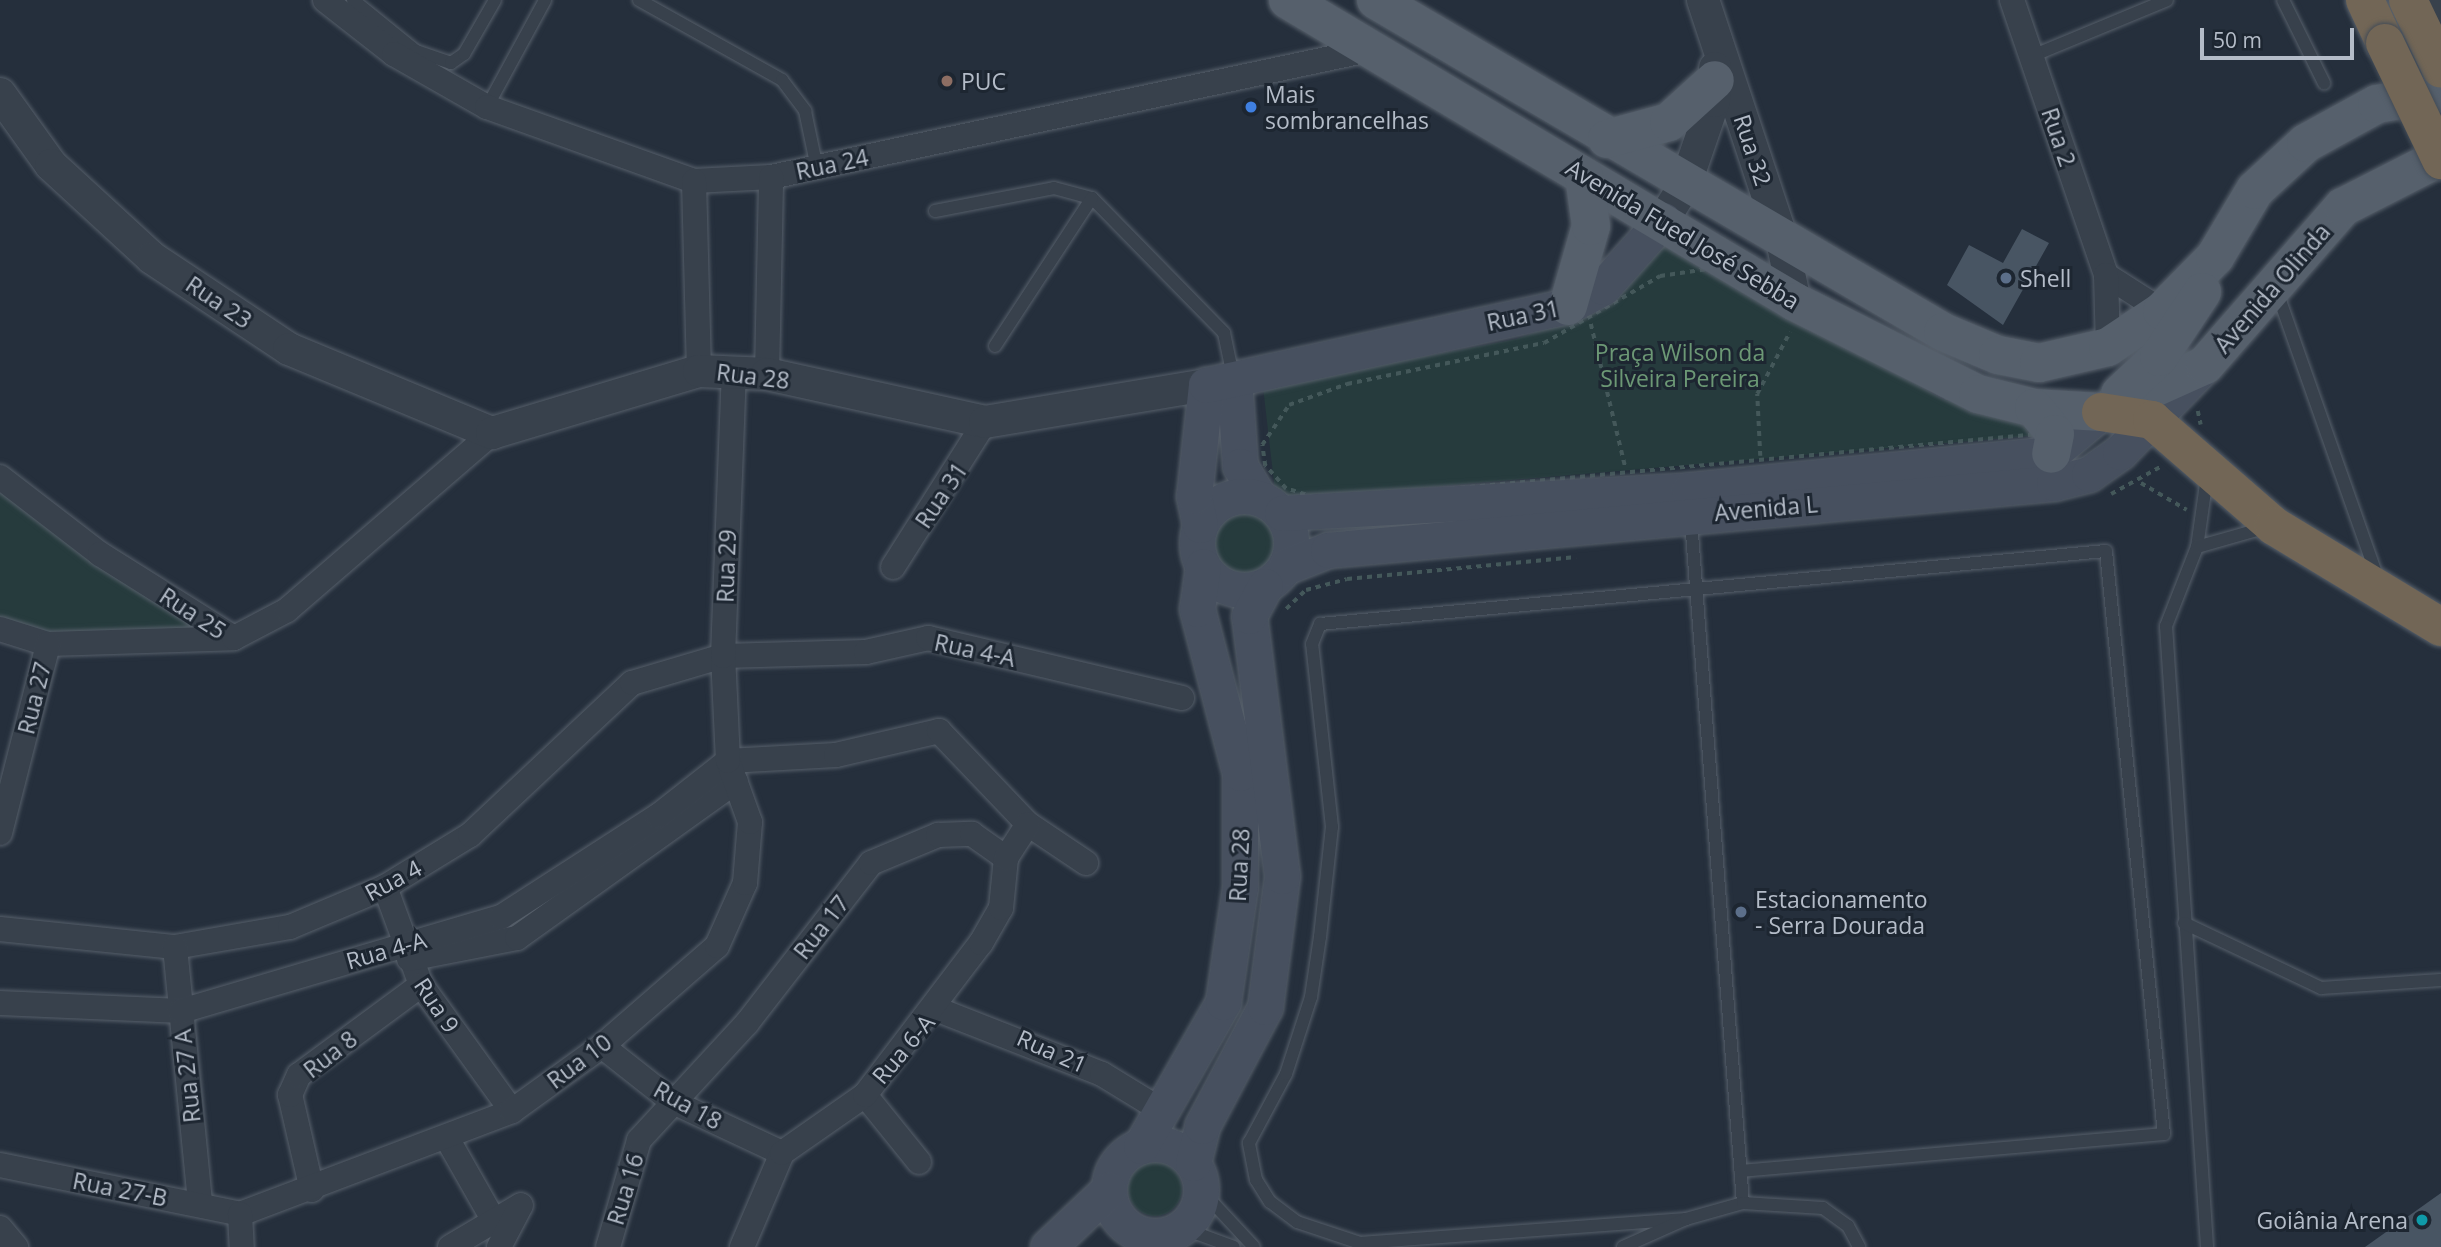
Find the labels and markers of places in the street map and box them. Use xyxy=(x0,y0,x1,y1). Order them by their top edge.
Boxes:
place label: PUC xyxy=(961,67,1006,95)
marker: PUC xyxy=(939,73,955,89)
place label: Mais sombrancelhas xyxy=(1265,80,1429,134)
marker: Mais sombrancelhas xyxy=(1243,99,1259,115)
place label: Shell xyxy=(2020,264,2071,292)
marker: Shell xyxy=(1998,270,2014,286)
place label: Estacionamento - Serra Dourada xyxy=(1755,885,1928,939)
marker: Estacionamento - Serra Dourada xyxy=(1733,904,1749,920)
place label: Goiânia Arena xyxy=(2256,1206,2408,1234)
marker: Goiânia Arena xyxy=(2414,1212,2430,1228)

